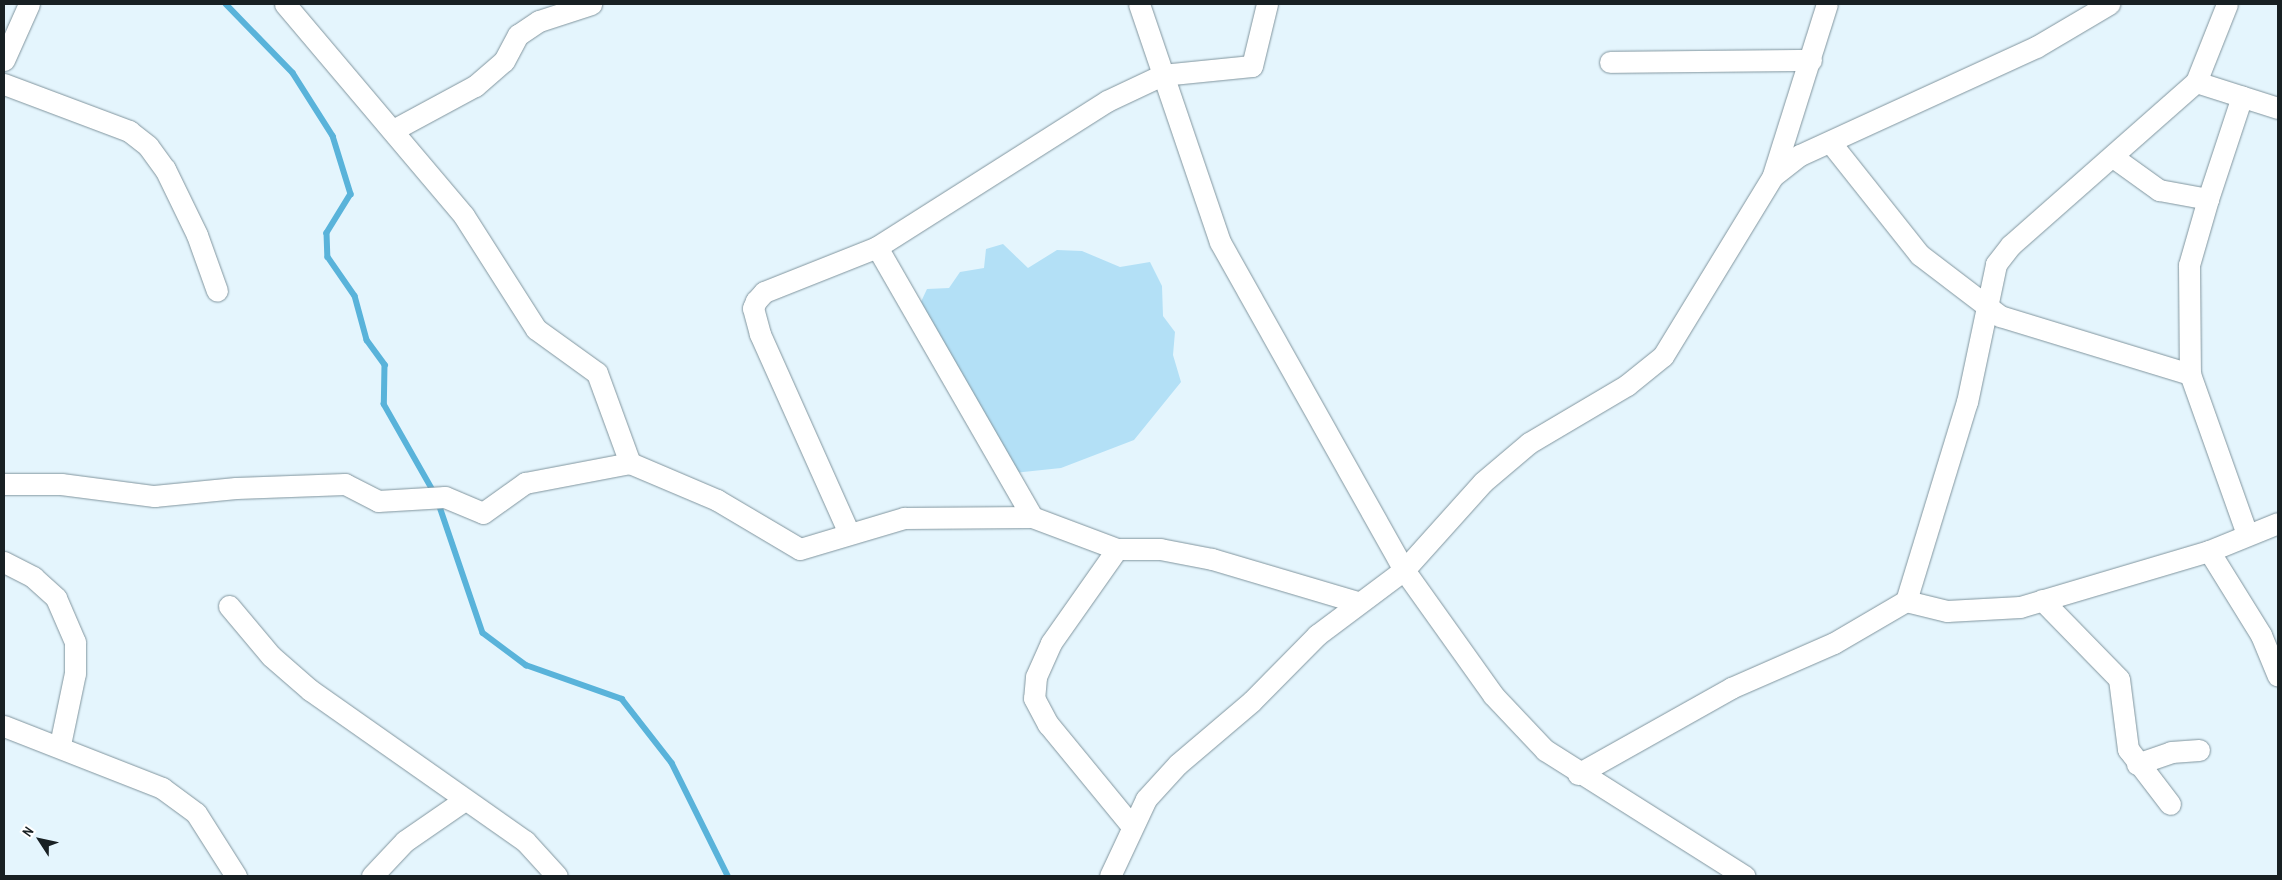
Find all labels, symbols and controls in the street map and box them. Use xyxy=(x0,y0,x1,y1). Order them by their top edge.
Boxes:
north arrow xyxy=(15,815,65,865)
text: N xyxy=(18,823,37,840)

